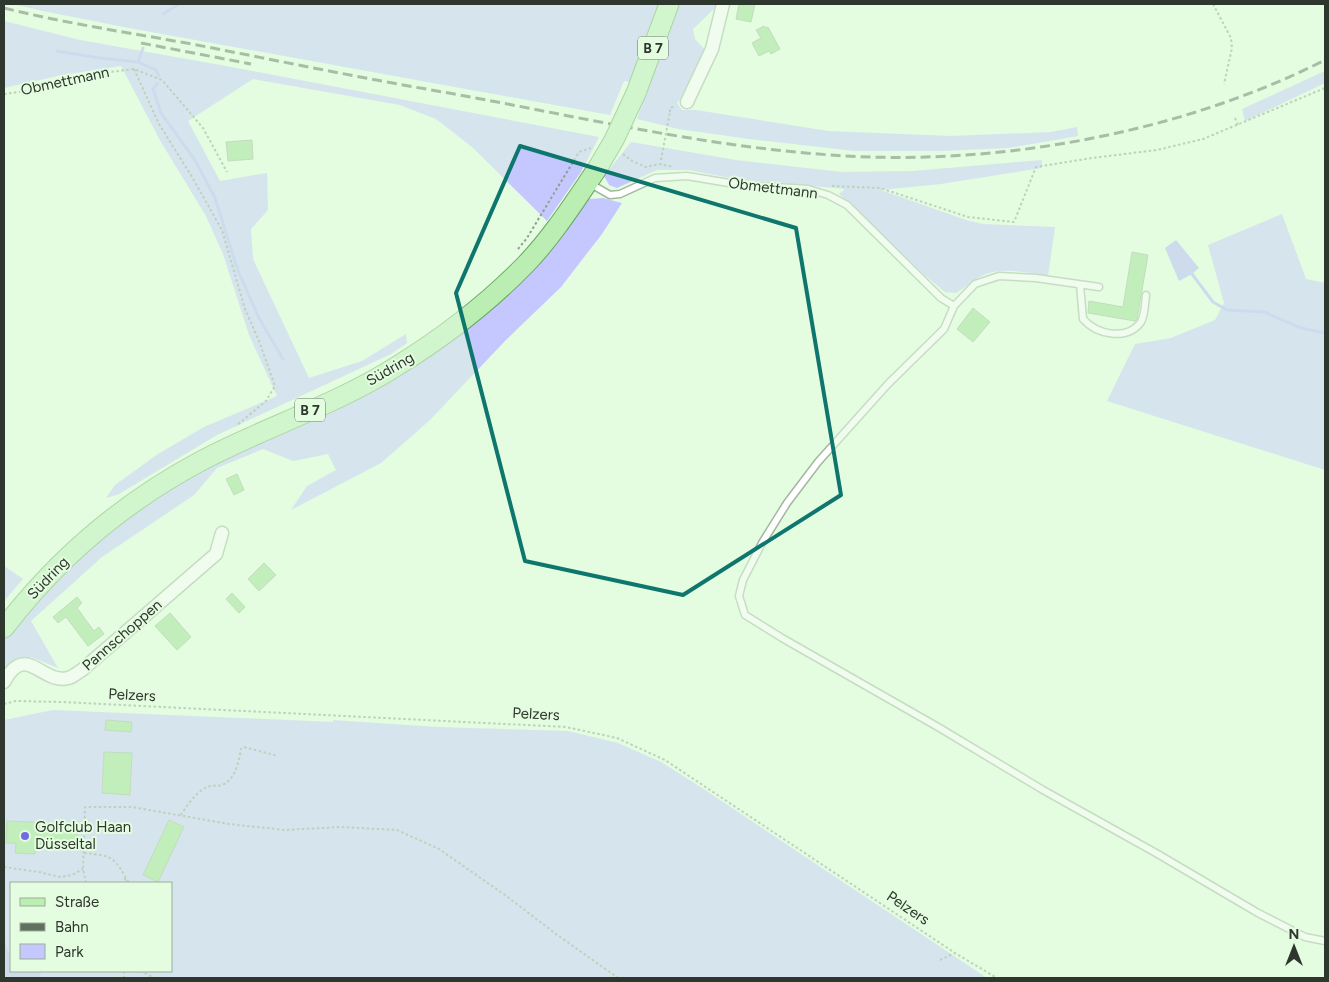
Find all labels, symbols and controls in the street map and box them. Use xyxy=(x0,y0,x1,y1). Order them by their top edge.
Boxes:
road number: B 7 xyxy=(638,36,668,59)
street label: Obmettmann xyxy=(19,63,111,99)
street label: Obmettmann xyxy=(727,174,819,202)
street label: Südring xyxy=(363,348,417,390)
road number: B 7 xyxy=(295,398,325,422)
street label: Südring xyxy=(23,553,73,603)
street label: Pannschoppen xyxy=(79,596,165,674)
street label: Pelzers xyxy=(108,685,156,705)
street label: Pelzers xyxy=(512,704,560,724)
place label: Golfclub Haan Düsseltal xyxy=(35,818,131,853)
marker: Golfclub Haan Düsseltal xyxy=(19,830,31,842)
legend xyxy=(10,882,172,972)
street label: Pelzers xyxy=(883,887,933,929)
text: Straße xyxy=(55,893,99,911)
text: Bahn xyxy=(55,918,89,936)
north arrow xyxy=(1269,922,1319,972)
text: N xyxy=(1289,926,1299,943)
text: Park xyxy=(55,943,84,961)

